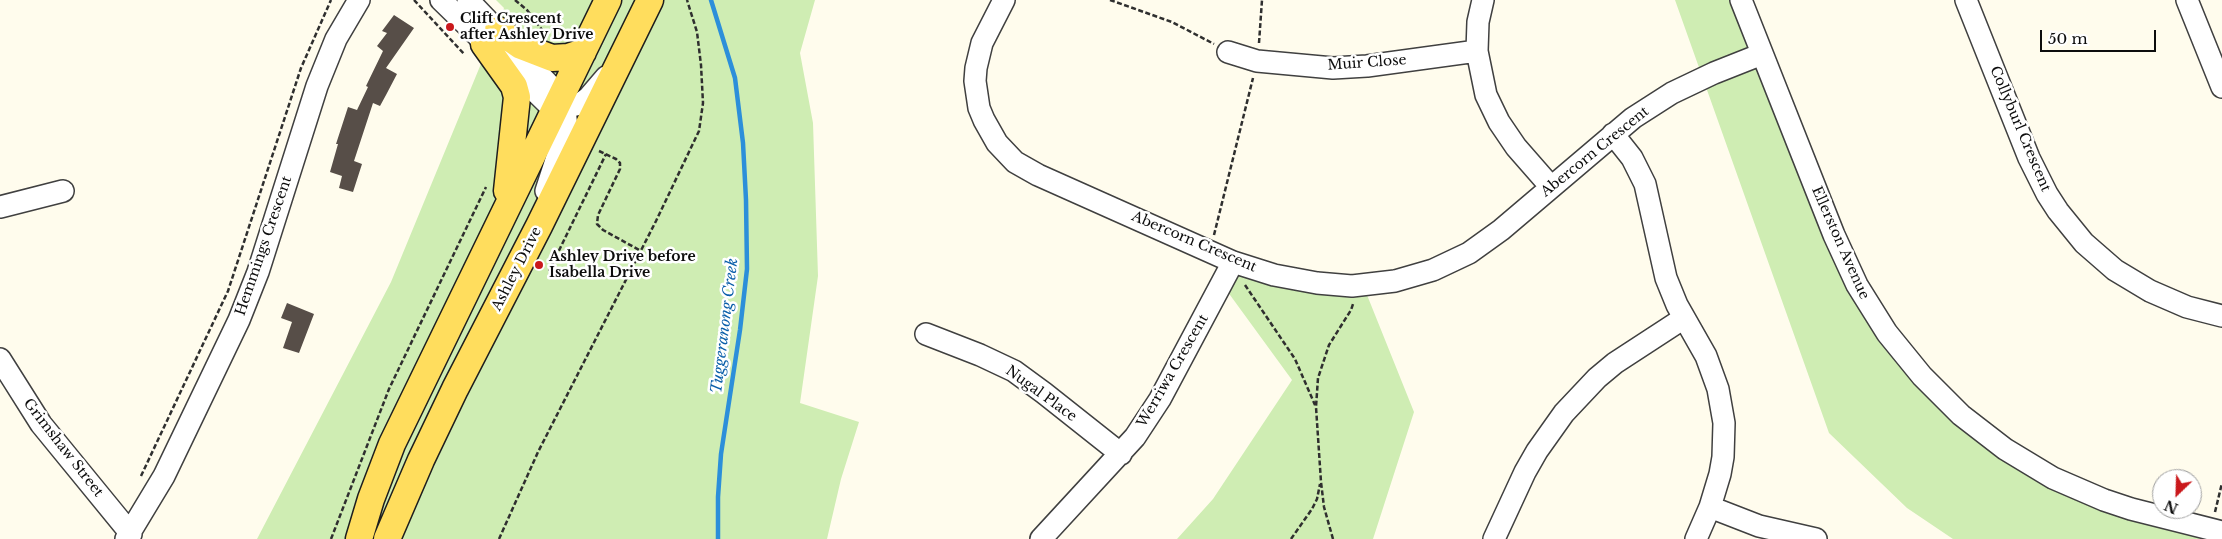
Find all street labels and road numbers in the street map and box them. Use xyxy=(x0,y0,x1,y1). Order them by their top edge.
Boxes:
street label: Muir Close xyxy=(1327,52,1407,74)
street label: Collyburl Crescent xyxy=(1986,64,2054,194)
street label: Abercorn Crescent xyxy=(1538,103,1652,201)
street label: Hemmings Crescent xyxy=(232,174,296,318)
street label: Ellerston Avenue xyxy=(1808,184,1872,302)
street label: Abercorn Crescent xyxy=(1129,208,1259,276)
street label: Ashley Drive xyxy=(489,224,545,314)
street label: Werriwa Crescent xyxy=(1134,312,1212,430)
street label: Nugal Place xyxy=(1002,363,1080,425)
street label: Grimshaw Street xyxy=(19,395,107,501)

